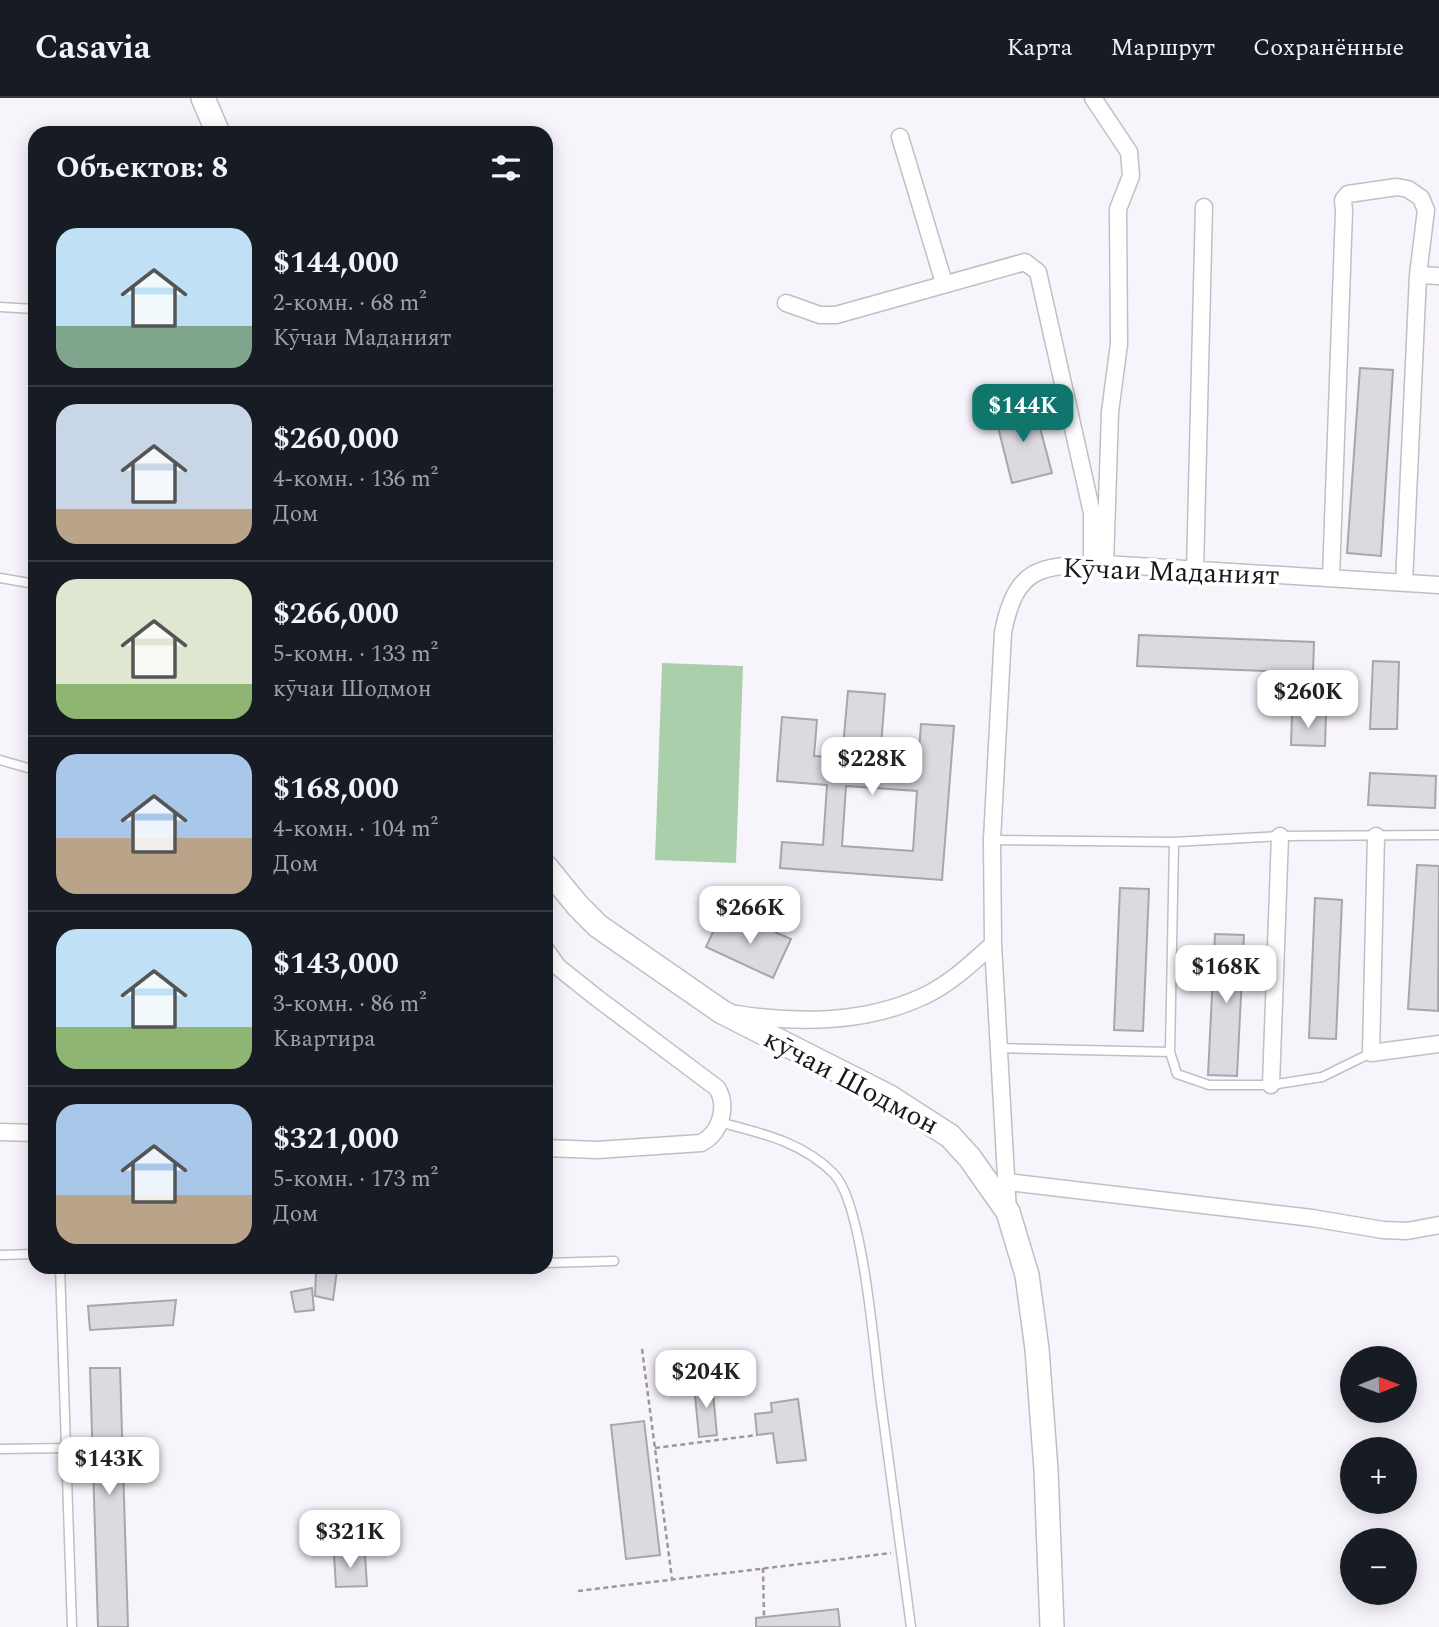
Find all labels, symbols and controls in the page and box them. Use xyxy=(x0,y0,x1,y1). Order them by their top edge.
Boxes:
text: Casavia xyxy=(35,23,151,73)
text: Карта xyxy=(1007,30,1072,66)
text: Маршрут xyxy=(1110,30,1215,66)
text: Сохранённые xyxy=(1253,30,1404,66)
text: Объектов: 8 xyxy=(56,145,228,191)
icon: filters xyxy=(487,149,525,187)
text: $144,000 xyxy=(273,240,399,286)
icon: home xyxy=(112,256,196,340)
text: 2-комн. · 68 m² xyxy=(273,286,427,321)
text: Кӯчаи Маданият xyxy=(273,321,451,356)
pin: $144K xyxy=(974,384,1072,444)
text: $144K xyxy=(988,389,1058,424)
text: $260,000 xyxy=(273,416,399,462)
icon: home xyxy=(112,432,196,516)
text: 4-комн. · 136 m² xyxy=(273,462,438,497)
text: Дом xyxy=(273,497,318,532)
street label: Кӯчаи Маданият xyxy=(1062,547,1280,597)
text: $266,000 xyxy=(273,591,399,637)
icon: home xyxy=(112,607,196,691)
text: 5-комн. · 133 m² xyxy=(273,637,438,672)
pin: $260K xyxy=(1259,670,1357,730)
text: кӯчаи Шодмон xyxy=(273,672,432,707)
text: $260K xyxy=(1273,675,1343,710)
pin: $228K xyxy=(823,738,921,797)
text: $228K xyxy=(837,742,907,777)
text: $168,000 xyxy=(273,766,399,812)
icon: home xyxy=(112,782,196,866)
text: 4-комн. · 104 m² xyxy=(273,812,438,847)
text: Дом xyxy=(273,847,318,882)
pin: $266K xyxy=(701,886,799,946)
text: $266K xyxy=(715,891,785,926)
text: $143,000 xyxy=(273,941,399,987)
pin: $168K xyxy=(1177,946,1275,1005)
text: $168K xyxy=(1191,950,1261,985)
icon: home xyxy=(112,957,196,1041)
text: 3-комн. · 86 m² xyxy=(273,987,427,1022)
street label: кӯчаи Шодмон xyxy=(756,1018,946,1146)
text: Квартира xyxy=(273,1022,376,1057)
text: $321,000 xyxy=(273,1116,399,1162)
icon: home xyxy=(112,1132,196,1216)
text: 5-комн. · 173 m² xyxy=(273,1162,438,1197)
text: Дом xyxy=(273,1197,318,1232)
north arrow xyxy=(1340,1346,1418,1423)
map controls xyxy=(1340,1346,1417,1605)
pin: $204K xyxy=(657,1350,755,1410)
text: $204K xyxy=(671,1355,741,1390)
button: + xyxy=(1340,1437,1417,1514)
pin: $143K xyxy=(60,1438,158,1497)
text: $143K xyxy=(74,1442,144,1477)
pin: $321K xyxy=(301,1510,399,1570)
text: $321K xyxy=(315,1515,385,1550)
button: − xyxy=(1340,1528,1417,1605)

